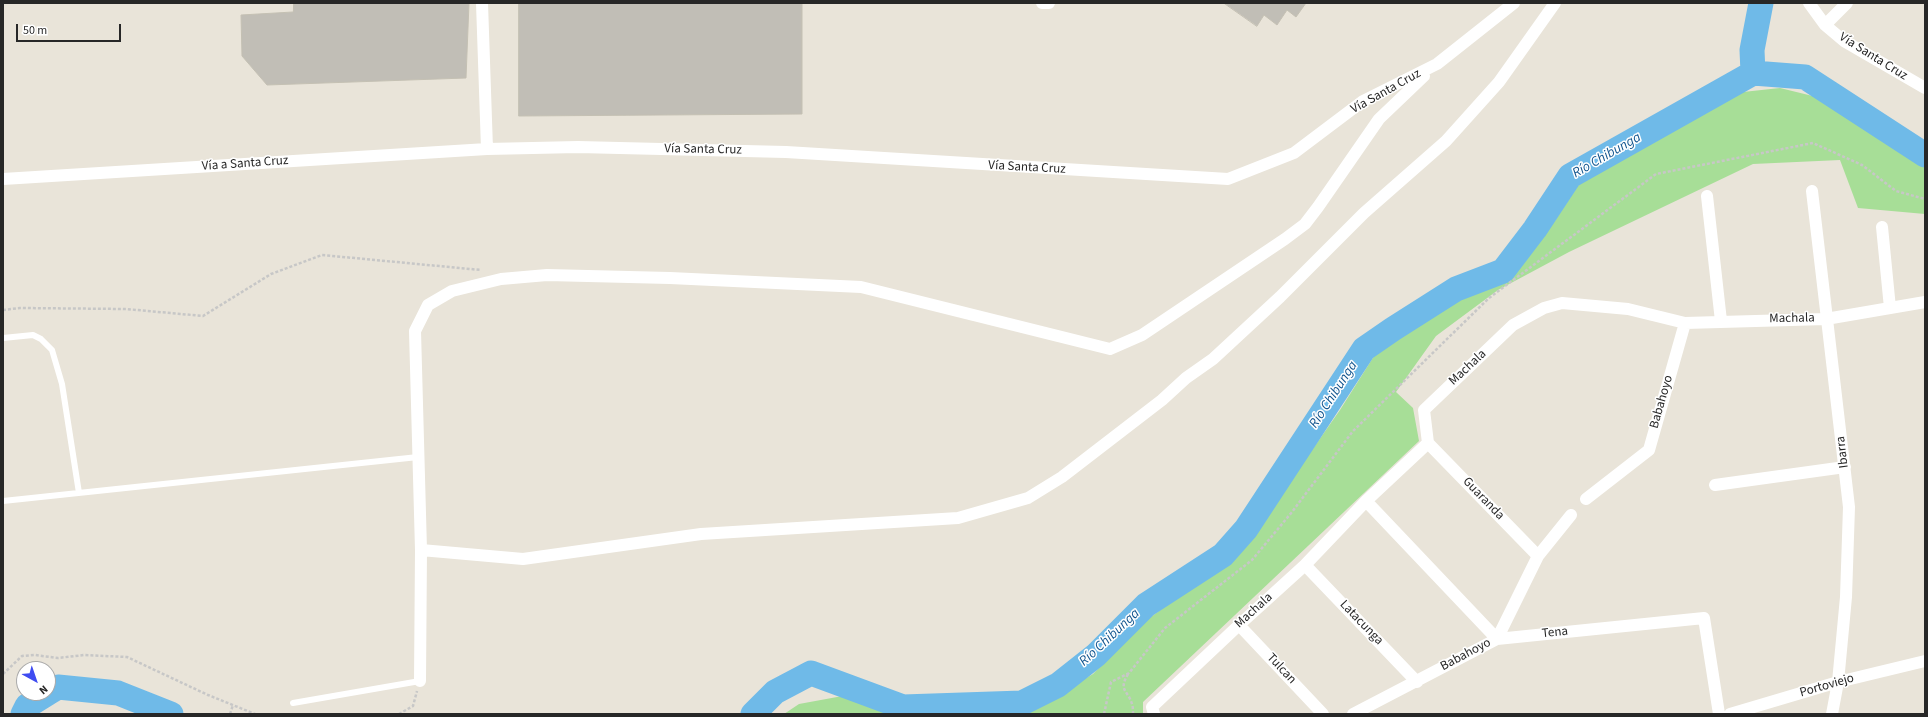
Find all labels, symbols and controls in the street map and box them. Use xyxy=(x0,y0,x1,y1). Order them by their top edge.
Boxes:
scale bar xyxy=(18,16,123,42)
text: 50 m xyxy=(23,22,47,39)
street label: Vía Santa Cruz xyxy=(1836,30,1910,84)
street label: Vía Santa Cruz xyxy=(1348,66,1424,118)
water label: Río Chibunga xyxy=(1570,130,1644,182)
street label: Vía Santa Cruz xyxy=(664,142,742,158)
street label: Vía a Santa Cruz xyxy=(201,153,289,175)
street label: Vía Santa Cruz xyxy=(988,158,1066,178)
street label: Machala xyxy=(1769,311,1815,327)
street label: Machala xyxy=(1446,347,1490,389)
water label: Río Chibunga xyxy=(1306,358,1362,432)
street label: Babahoyo xyxy=(1647,373,1677,431)
street label: Ibarra xyxy=(1833,435,1853,469)
street label: Guaranda xyxy=(1459,474,1507,524)
street label: Machala xyxy=(1232,590,1276,632)
street label: Latacunga xyxy=(1336,597,1386,649)
water label: Río Chibunga xyxy=(1076,606,1144,670)
street label: Tena xyxy=(1541,624,1569,642)
street label: Babahoyo xyxy=(1438,635,1494,675)
street label: Tulcan xyxy=(1263,650,1299,688)
north arrow xyxy=(16,661,56,701)
street label: Portoviejo xyxy=(1798,671,1856,701)
text: N xyxy=(36,682,51,698)

